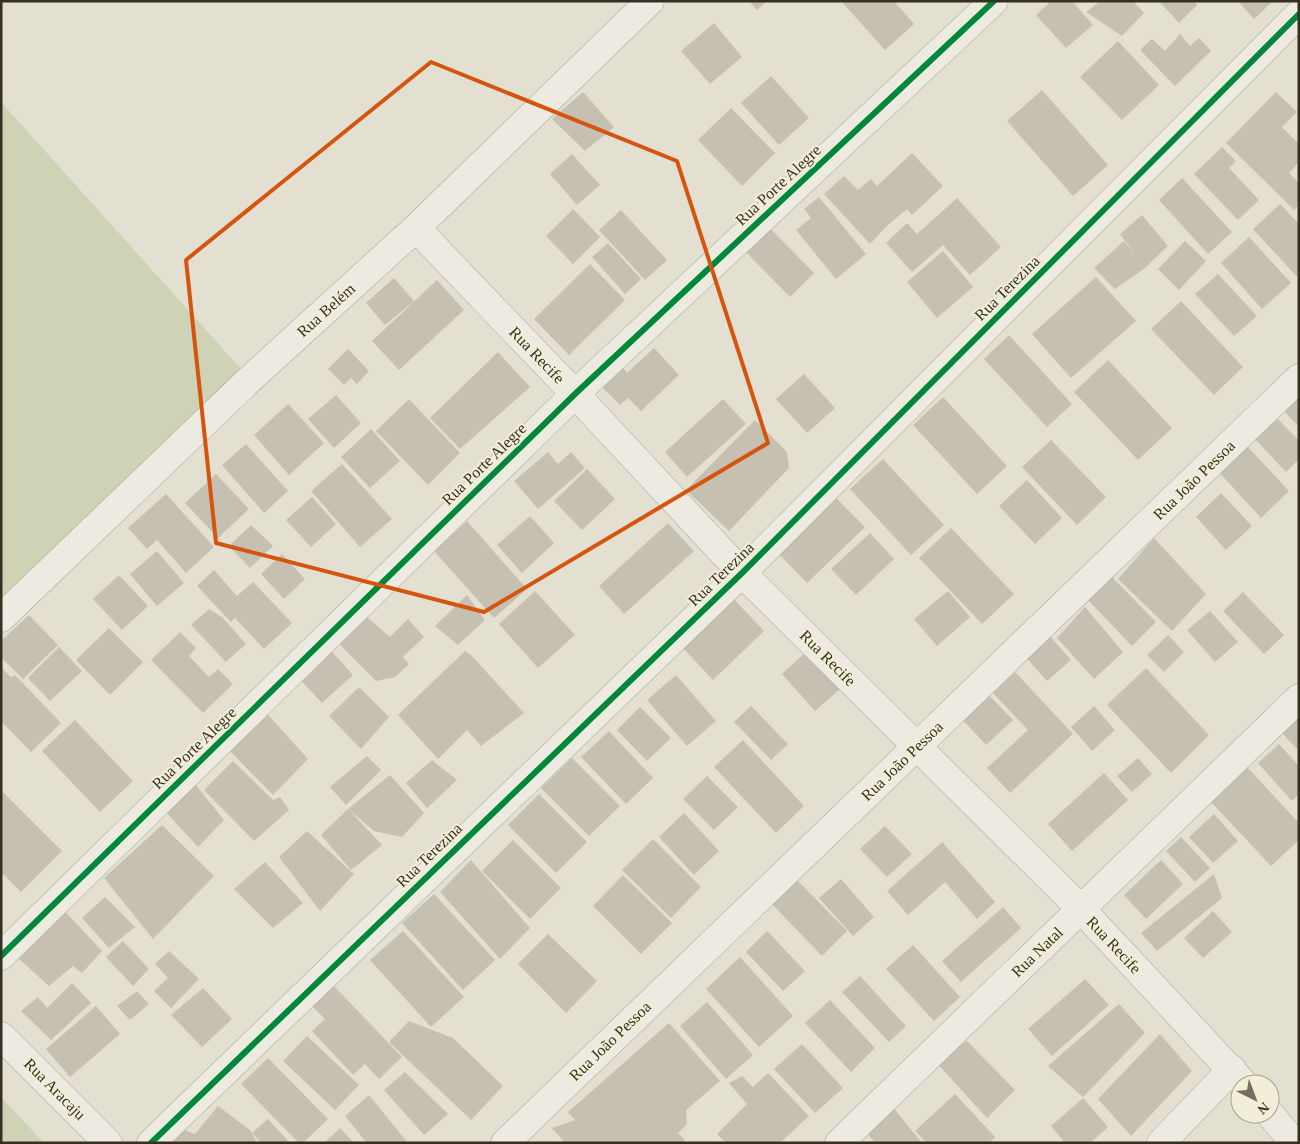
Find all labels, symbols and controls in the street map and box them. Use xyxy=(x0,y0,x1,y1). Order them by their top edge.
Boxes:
street label: Rua Porte Alegre xyxy=(732,141,825,230)
street label: Rua Terezina xyxy=(971,252,1043,324)
street label: Rua Belém xyxy=(294,279,359,340)
street label: Rua Recife xyxy=(506,323,568,387)
street label: Rua Porte Alegre xyxy=(438,420,530,509)
street label: Rua João Pessoa xyxy=(1150,437,1238,523)
street label: Rua Terezina xyxy=(685,539,757,609)
street label: Rua Recife xyxy=(797,627,859,689)
street label: Rua Porte Alegre xyxy=(148,704,240,793)
street label: Rua João Pessoa xyxy=(858,718,946,804)
street label: Rua Terezina xyxy=(393,820,465,890)
street label: Rua Recife xyxy=(1083,913,1145,977)
street label: Rua Natal xyxy=(1008,923,1066,980)
street label: Rua João Pessoa xyxy=(566,998,654,1084)
street label: Rua Aracaju xyxy=(20,1055,89,1124)
north arrow xyxy=(1230,1074,1280,1124)
text: N xyxy=(1255,1099,1272,1117)

